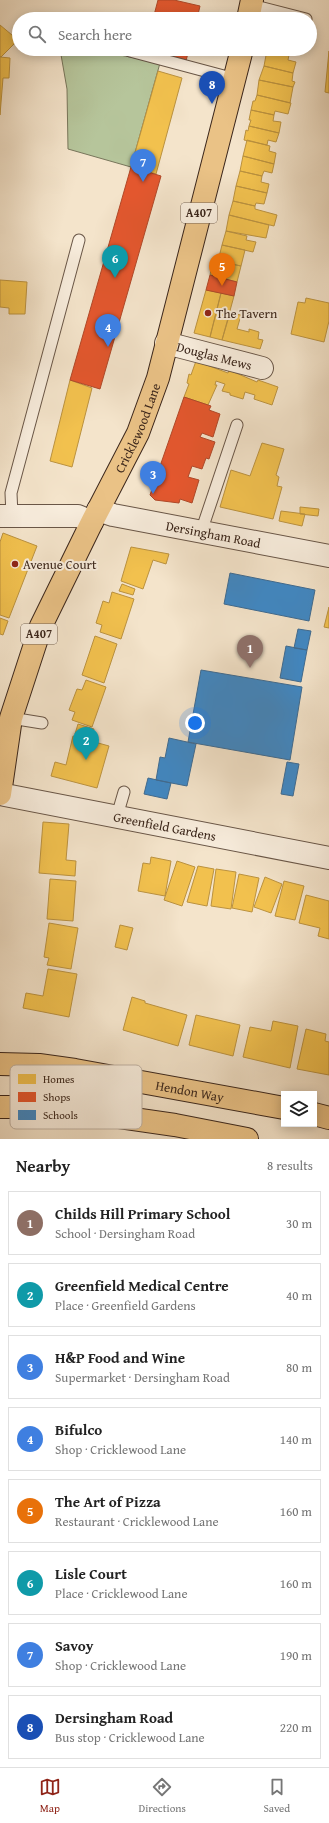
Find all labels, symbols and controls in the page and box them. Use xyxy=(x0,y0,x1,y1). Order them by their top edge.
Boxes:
search box xyxy=(12,12,317,56)
icon: search xyxy=(26,23,48,45)
text: Search here xyxy=(58,24,132,45)
pin: 8 xyxy=(199,71,225,104)
pin: 7 xyxy=(130,149,156,182)
road number: A407 xyxy=(181,203,217,223)
pin: 6 xyxy=(102,245,128,278)
pin: 5 xyxy=(209,253,235,286)
place label: The Tavern xyxy=(216,304,278,323)
marker: The Tavern xyxy=(203,308,213,318)
pin: 4 xyxy=(95,314,121,347)
street label: Douglas Mews xyxy=(175,337,254,375)
street label: Cricklewood Lane xyxy=(110,381,165,476)
pin: 3 xyxy=(140,461,166,494)
street label: Dersingham Road xyxy=(164,516,262,553)
place label: Avenue Court xyxy=(23,555,97,574)
marker: Avenue Court xyxy=(10,559,20,569)
road number: A407 xyxy=(21,624,57,644)
pin: 1 xyxy=(237,635,263,668)
your location xyxy=(185,713,205,733)
pin: 2 xyxy=(73,727,99,760)
street label: Greenfield Gardens xyxy=(112,807,218,846)
legend xyxy=(10,1065,142,1129)
text: Homes xyxy=(43,1071,74,1087)
street label: Hendon Way xyxy=(154,1076,226,1107)
text: Shops xyxy=(43,1089,70,1105)
map controls xyxy=(281,1091,317,1127)
button: layers xyxy=(281,1091,317,1127)
text: Schools xyxy=(43,1107,78,1123)
text: Nearby xyxy=(16,1153,70,1178)
text: 8 results xyxy=(267,1156,313,1175)
text: Childs Hill Primary School xyxy=(55,1203,230,1224)
text: 1 xyxy=(27,1214,33,1233)
text: 30 m xyxy=(286,1214,312,1233)
text: School · Dersingham Road xyxy=(55,1224,195,1243)
text: Greenfield Medical Centre xyxy=(55,1275,229,1296)
text: 2 xyxy=(27,1286,33,1305)
text: 40 m xyxy=(286,1286,312,1305)
text: Place · Greenfield Gardens xyxy=(55,1296,196,1315)
text: H&P Food and Wine xyxy=(55,1347,185,1368)
text: 3 xyxy=(27,1358,33,1377)
text: 80 m xyxy=(286,1358,312,1377)
text: Supermarket · Dersingham Road xyxy=(55,1368,230,1387)
text: Bifulco xyxy=(55,1419,102,1440)
text: 4 xyxy=(27,1430,33,1449)
text: 140 m xyxy=(280,1430,312,1449)
text: Shop · Cricklewood Lane xyxy=(55,1440,186,1459)
text: The Art of Pizza xyxy=(55,1491,161,1512)
text: 5 xyxy=(27,1502,33,1521)
text: 160 m xyxy=(280,1502,312,1521)
text: Restaurant · Cricklewood Lane xyxy=(55,1512,219,1531)
text: Lisle Court xyxy=(55,1563,127,1584)
text: 6 xyxy=(27,1574,33,1593)
text: 160 m xyxy=(280,1574,312,1593)
text: Place · Cricklewood Lane xyxy=(55,1584,188,1603)
text: Savoy xyxy=(55,1635,93,1656)
text: 7 xyxy=(27,1646,33,1665)
text: 190 m xyxy=(280,1646,312,1665)
text: Shop · Cricklewood Lane xyxy=(55,1656,186,1675)
text: Dersingham Road xyxy=(55,1707,173,1728)
text: 8 xyxy=(27,1718,33,1737)
text: 220 m xyxy=(280,1718,312,1737)
text: Bus stop · Cricklewood Lane xyxy=(55,1728,205,1747)
tab: Map xyxy=(39,1776,61,1816)
tab: Directions xyxy=(139,1776,186,1816)
tab: Saved xyxy=(263,1776,290,1816)

